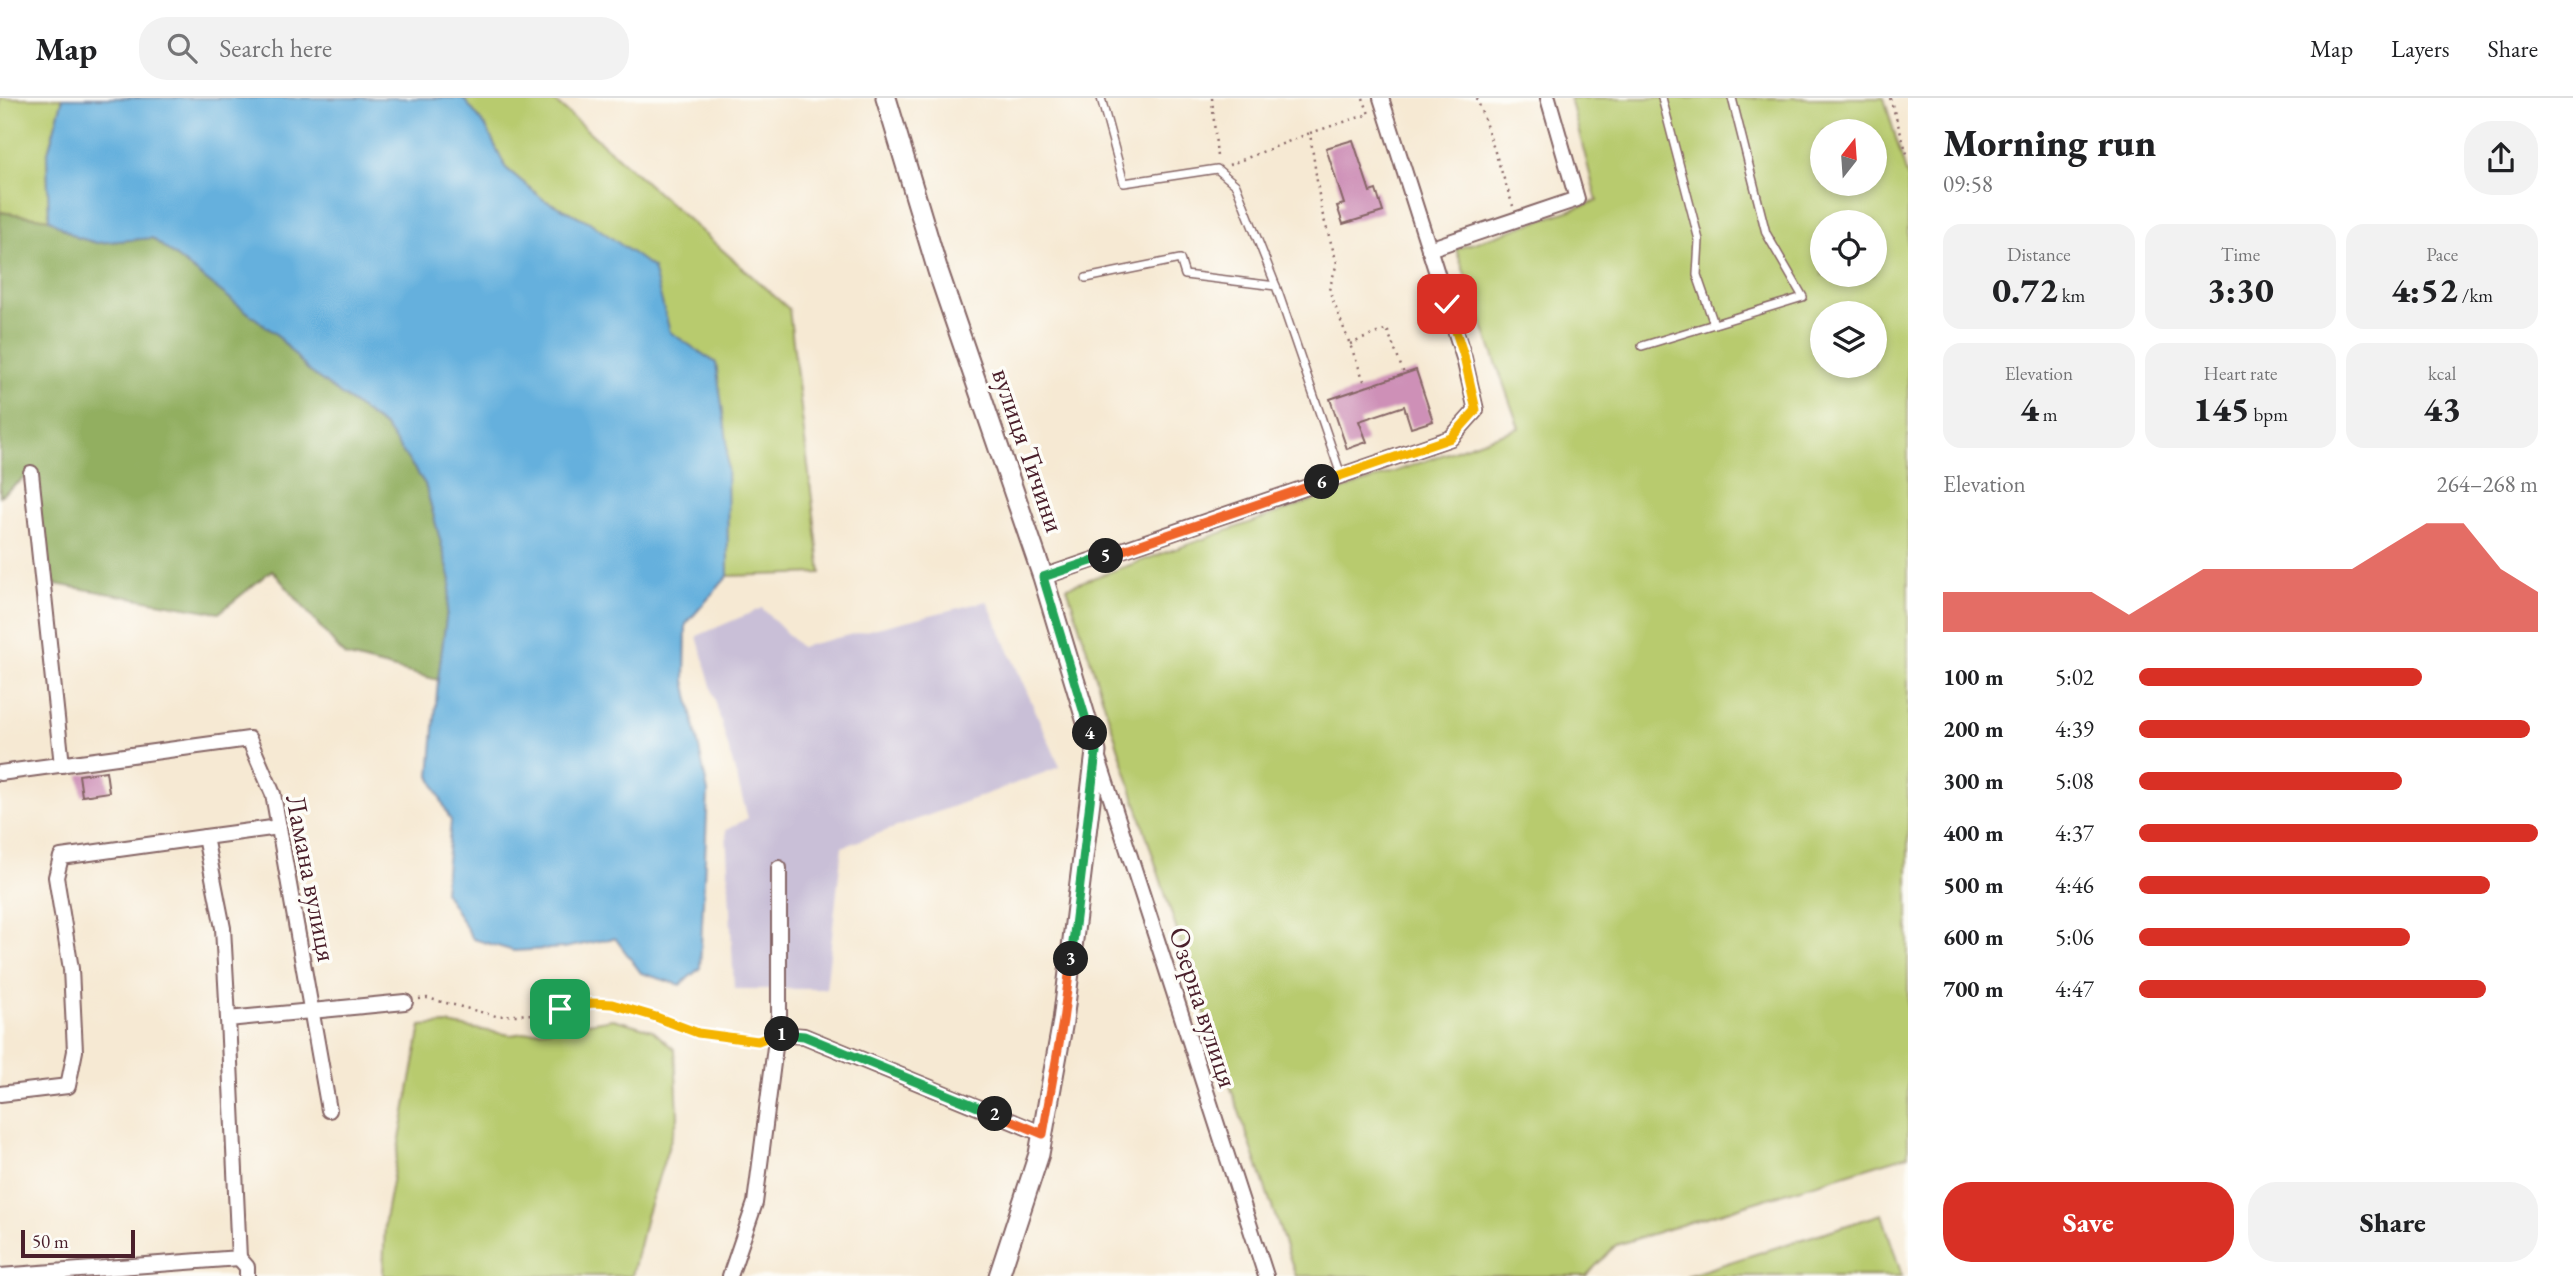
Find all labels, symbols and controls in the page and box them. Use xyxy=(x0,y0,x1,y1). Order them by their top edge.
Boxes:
search box xyxy=(139,17,629,80)
text: Map xyxy=(35,27,97,70)
icon: search xyxy=(163,29,201,67)
text: Search here xyxy=(219,31,332,65)
text: Map xyxy=(2310,33,2353,64)
text: Layers xyxy=(2391,33,2450,64)
text: Share xyxy=(2488,33,2538,64)
text: Morning run xyxy=(1943,118,2156,167)
north arrow xyxy=(1810,119,1886,196)
map controls xyxy=(1810,119,1887,378)
button: share xyxy=(2464,121,2538,195)
text: 09:58 xyxy=(1943,169,1993,199)
button: locate xyxy=(1810,210,1887,287)
text: Distance xyxy=(2007,242,2071,267)
text: Time xyxy=(2221,242,2260,267)
text: Pace xyxy=(2426,242,2458,267)
text: 0.72 xyxy=(1992,267,2058,312)
text: 3:30 xyxy=(2207,267,2274,312)
text: 4:52 xyxy=(2391,267,2458,312)
pin xyxy=(1417,274,1477,334)
text: km xyxy=(2058,283,2085,308)
text: /km xyxy=(2458,283,2493,308)
icon: check xyxy=(1428,285,1466,323)
button: layers xyxy=(1810,301,1887,378)
text: Elevation xyxy=(2005,361,2073,386)
text: Heart rate xyxy=(2204,361,2277,386)
text: kcal xyxy=(2428,361,2456,386)
street label: вулиця Тичини xyxy=(984,363,1074,537)
text: 4 xyxy=(2020,386,2039,431)
text: 145 xyxy=(2193,386,2250,431)
text: 43 xyxy=(2423,386,2461,431)
text: m xyxy=(2039,402,2058,427)
text: bpm xyxy=(2250,402,2288,427)
pin: 6 xyxy=(1304,464,1340,500)
text: 6 xyxy=(1316,469,1327,494)
text: Elevation xyxy=(1943,469,2026,499)
text: 264–268 m xyxy=(2437,469,2538,499)
pin: 5 xyxy=(1088,538,1124,574)
text: 5 xyxy=(1100,543,1111,568)
text: 100 m xyxy=(1943,662,2004,692)
text: 5:02 xyxy=(2055,662,2094,692)
text: 200 m xyxy=(1943,714,2004,744)
text: 4:39 xyxy=(2055,714,2094,744)
pin: 4 xyxy=(1072,716,1108,750)
text: 4 xyxy=(1084,720,1095,745)
text: 300 m xyxy=(1943,766,2004,796)
text: 5:08 xyxy=(2055,766,2094,796)
street label: Ламана вулиця xyxy=(278,791,346,965)
text: 400 m xyxy=(1943,818,2004,848)
text: 4:37 xyxy=(2055,818,2094,848)
text: 500 m xyxy=(1943,870,2004,900)
text: 4:46 xyxy=(2055,870,2094,900)
street label: Озерна вулиця xyxy=(1161,922,1247,1092)
text: 600 m xyxy=(1943,922,2004,952)
text: 5:06 xyxy=(2055,922,2094,952)
pin: 3 xyxy=(1054,942,1088,976)
text: 3 xyxy=(1065,946,1076,971)
text: 700 m xyxy=(1943,974,2004,1004)
text: 4:47 xyxy=(2055,974,2094,1004)
pin xyxy=(530,979,590,1039)
icon: arrive xyxy=(541,990,579,1028)
pin: 1 xyxy=(764,1016,800,1052)
text: 1 xyxy=(776,1021,787,1046)
pin: 2 xyxy=(978,1096,1012,1132)
text: 2 xyxy=(989,1101,1000,1126)
button: Save xyxy=(1943,1182,2234,1262)
button: Share xyxy=(2248,1182,2538,1262)
scale bar xyxy=(21,1227,135,1259)
text: 50 m xyxy=(32,1229,69,1254)

